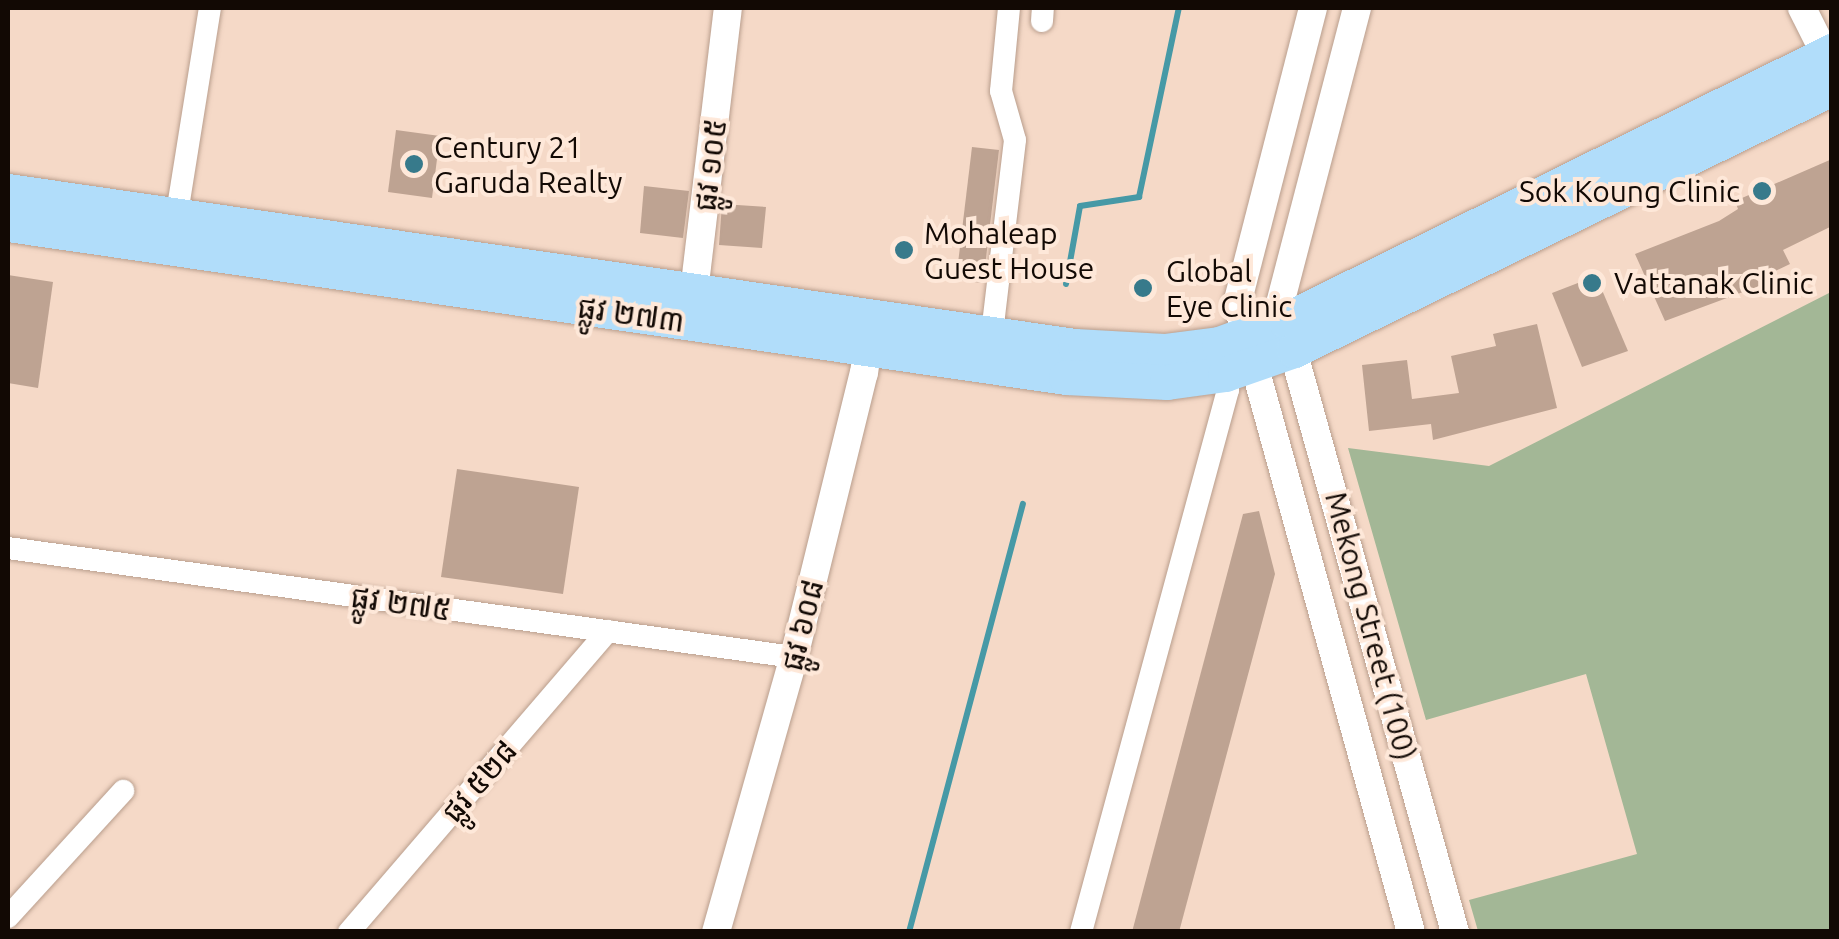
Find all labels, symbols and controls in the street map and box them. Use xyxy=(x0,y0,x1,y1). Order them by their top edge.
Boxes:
street label: ផ្លូវ ១០៥ xyxy=(686,117,734,213)
place label: Century 21 Garuda Realty xyxy=(434,129,622,200)
marker: Century 21 Garuda Realty xyxy=(403,153,425,175)
place label: Sok Koung Clinic xyxy=(1519,173,1740,209)
marker: Sok Koung Clinic xyxy=(1749,178,1775,204)
place label: Mohaleap Guest House xyxy=(924,215,1094,286)
marker: Mohaleap Guest House xyxy=(893,239,915,261)
place label: Global Eye Clinic xyxy=(1166,253,1292,324)
place label: Vattanak Clinic xyxy=(1614,265,1813,301)
marker: Vattanak Clinic xyxy=(1579,270,1605,296)
marker: Global Eye Clinic xyxy=(1130,275,1156,301)
street label: ផ្លូវ ២៧៣ xyxy=(575,289,687,339)
street label: Mekong Street (100) xyxy=(1318,488,1424,764)
street label: ផ្លូវ ៦០៨ xyxy=(773,576,831,674)
street label: ផ្លូវ ២៧៥ xyxy=(349,578,453,628)
street label: ផ្លូវ ៥២៨ xyxy=(434,733,524,829)

